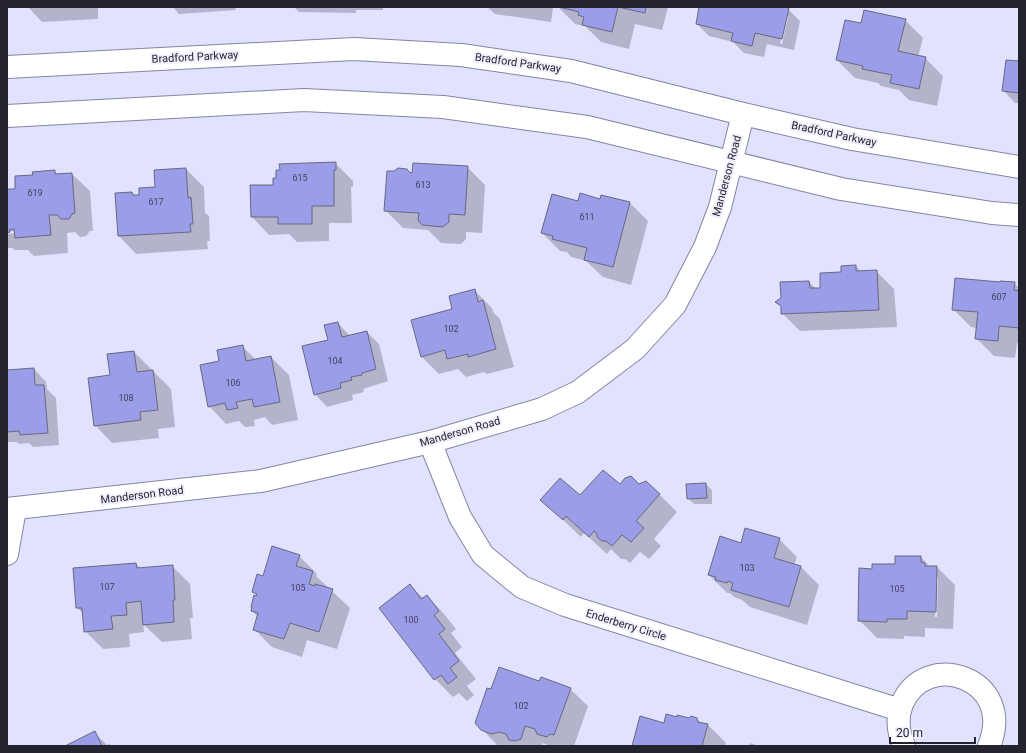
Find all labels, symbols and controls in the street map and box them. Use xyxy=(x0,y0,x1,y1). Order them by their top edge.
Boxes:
street label: Bradford Parkway xyxy=(151,48,239,66)
street label: Bradford Parkway xyxy=(474,51,563,76)
street label: Bradford Parkway xyxy=(790,119,879,150)
street label: Manderson Road xyxy=(710,134,744,218)
house number: 615 xyxy=(292,173,308,183)
house number: 613 xyxy=(415,180,431,190)
house number: 619 xyxy=(27,188,43,198)
house number: 617 xyxy=(148,197,164,207)
house number: 611 xyxy=(579,212,595,222)
house number: 607 xyxy=(991,292,1007,302)
house number: 102 xyxy=(443,324,459,334)
house number: 104 xyxy=(327,356,343,366)
house number: 106 xyxy=(225,378,241,388)
house number: 108 xyxy=(118,393,134,403)
street label: Manderson Road xyxy=(418,414,502,450)
street label: Manderson Road xyxy=(100,483,184,507)
house number: 103 xyxy=(739,563,755,573)
house number: 107 xyxy=(99,582,115,592)
house number: 105 xyxy=(290,583,306,593)
house number: 105 xyxy=(889,584,905,594)
street label: Enderberry Circle xyxy=(584,607,668,643)
house number: 100 xyxy=(403,615,419,625)
house number: 102 xyxy=(513,701,529,711)
scale bar xyxy=(890,719,975,745)
text: 20 m xyxy=(896,726,923,740)

